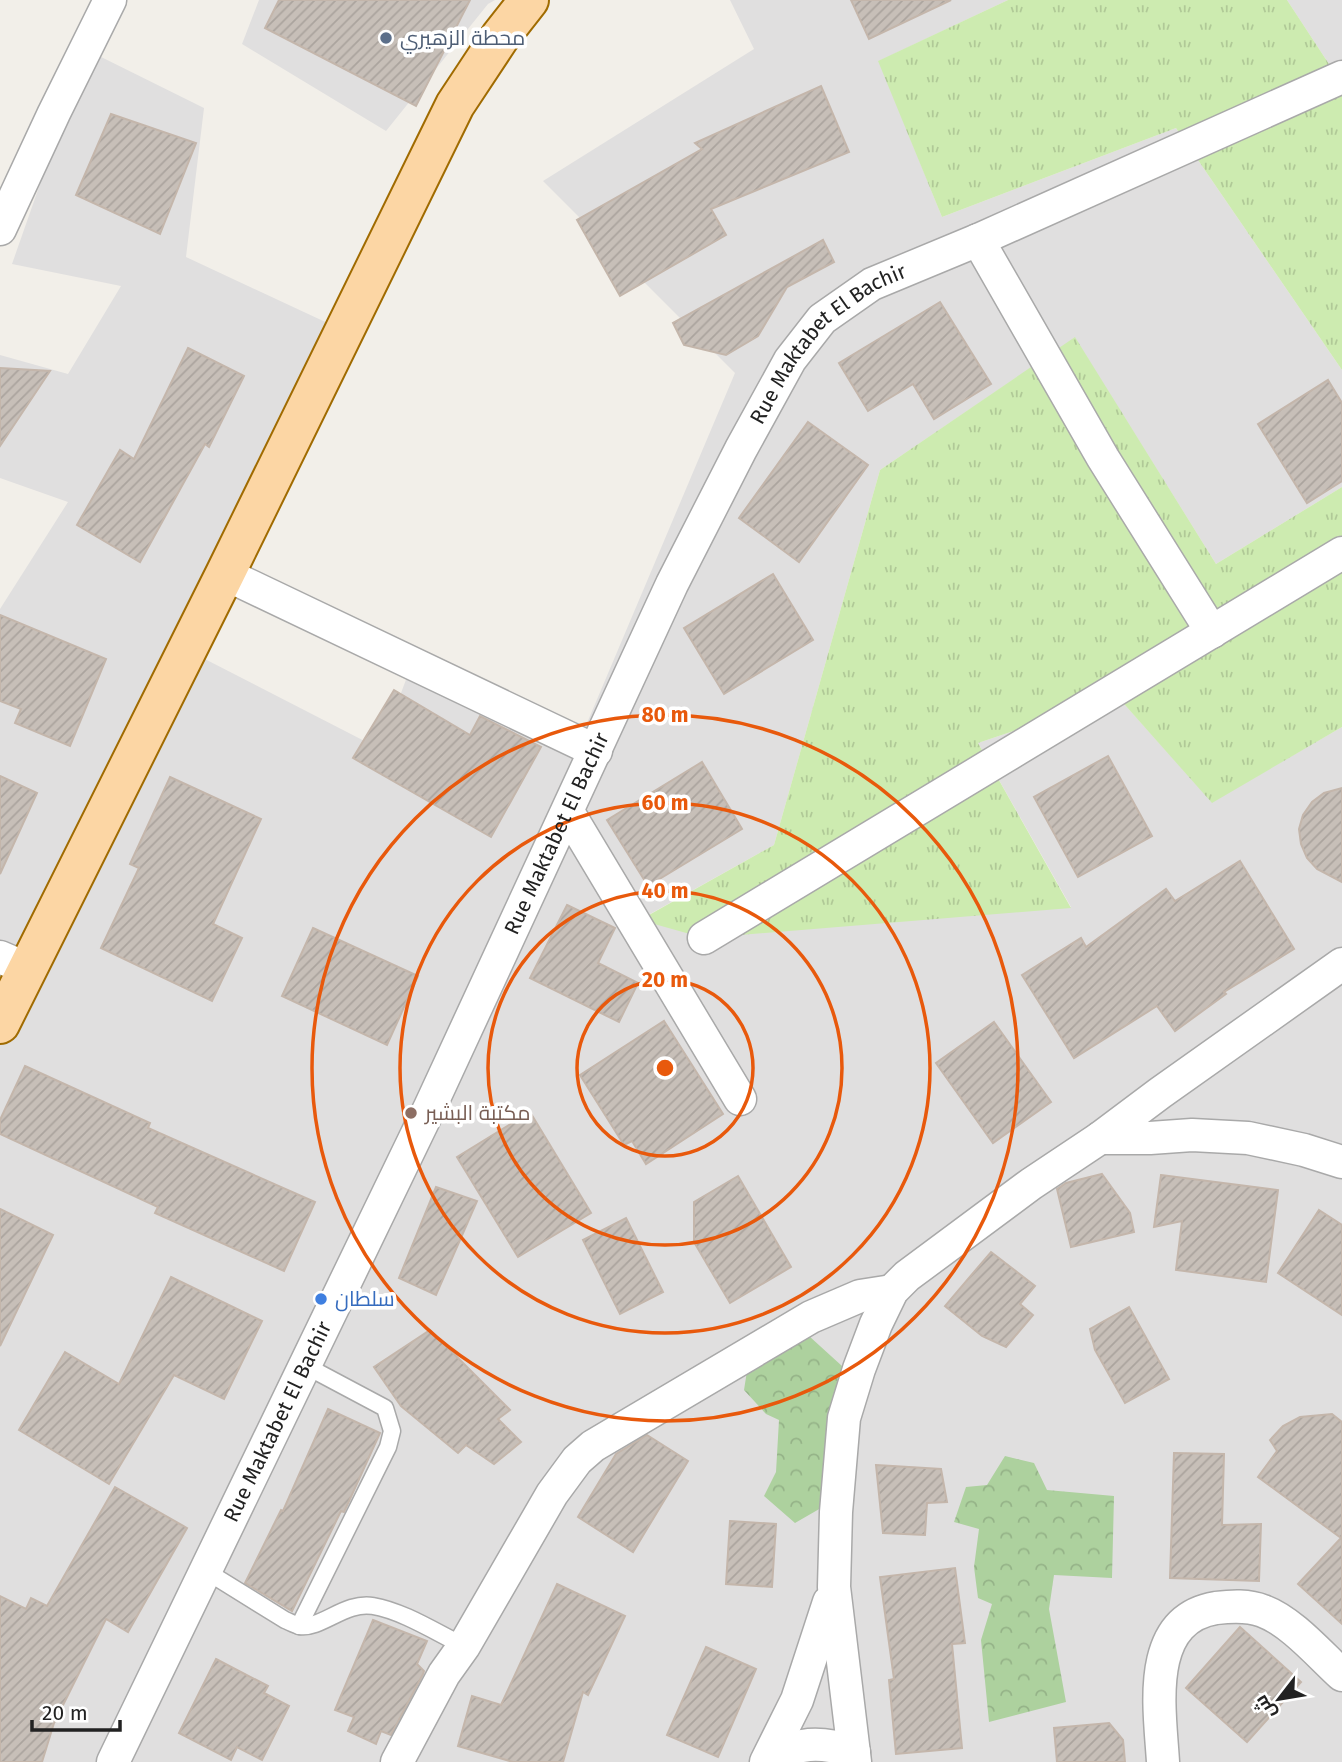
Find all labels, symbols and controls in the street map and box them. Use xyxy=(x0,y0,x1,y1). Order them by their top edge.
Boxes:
place label: محطة الزهيري xyxy=(400,25,525,54)
marker: محطة الزهيري xyxy=(378,30,394,46)
street label: Rue Maktabet El Bachir xyxy=(744,258,910,429)
text: 80 m xyxy=(641,702,689,728)
street label: Rue Maktabet El Bachir xyxy=(499,728,615,939)
text: 60 m xyxy=(642,790,688,816)
text: 40 m xyxy=(642,878,688,904)
text: 20 m xyxy=(642,967,688,993)
centre of rings xyxy=(653,1056,677,1080)
place label: مكتبة البشير xyxy=(424,1100,530,1126)
marker: مكتبة البشير xyxy=(403,1105,419,1121)
place label: سلطان xyxy=(335,1286,395,1312)
marker: سلطان xyxy=(313,1291,329,1307)
street label: Rue Maktabet El Bachir xyxy=(218,1317,337,1526)
north arrow xyxy=(1244,1664,1314,1734)
scale bar xyxy=(32,1688,119,1732)
text: ش xyxy=(1249,1691,1281,1724)
text: 20 m xyxy=(42,1700,88,1726)

